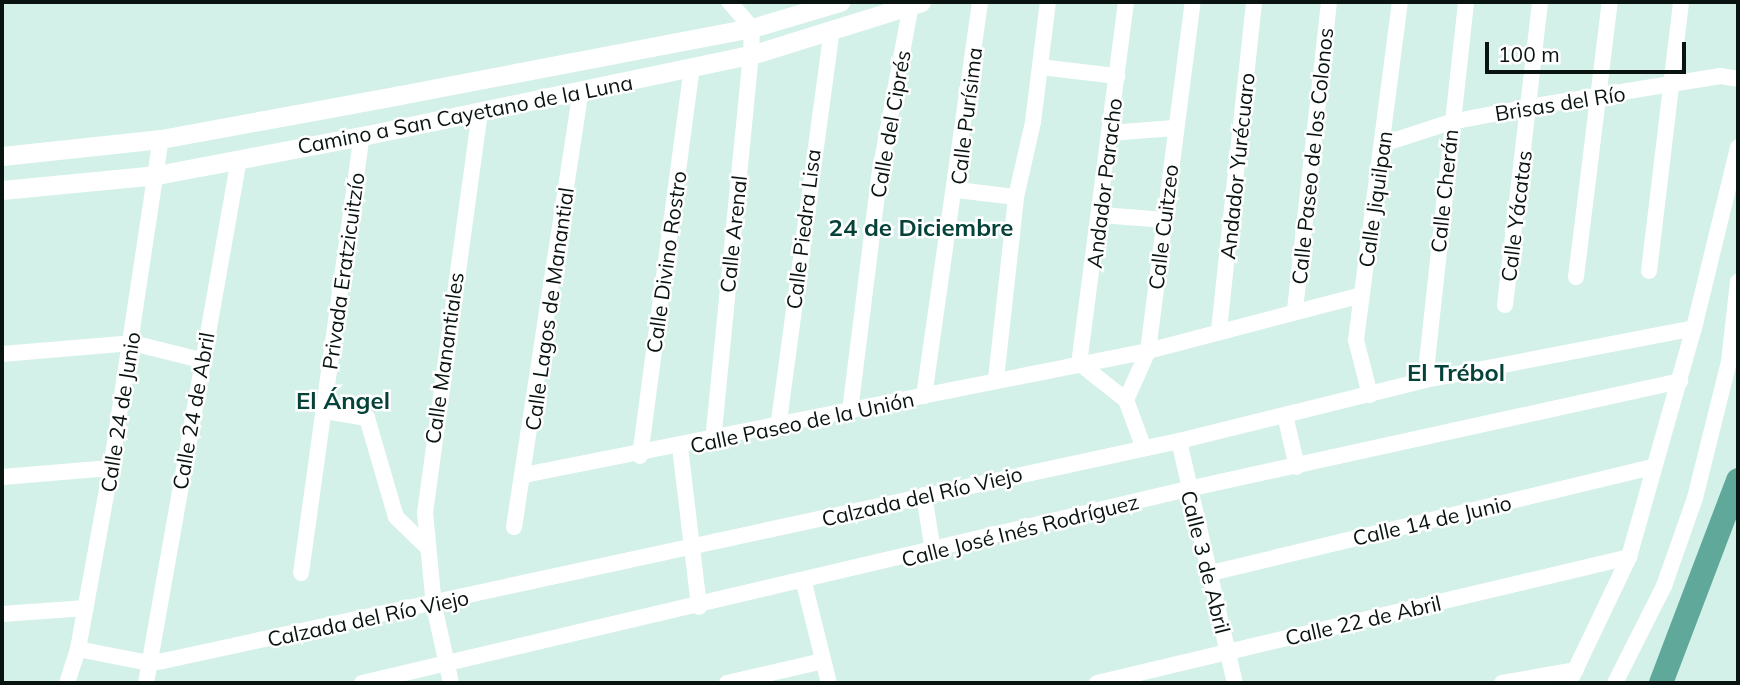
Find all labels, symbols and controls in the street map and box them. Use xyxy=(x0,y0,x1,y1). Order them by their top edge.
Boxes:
street label: Calle Paseo de los Colonos xyxy=(1286,26,1338,286)
scale bar xyxy=(1488,28,1689,72)
text: 100 m xyxy=(1498,41,1560,67)
street label: Calle Purísima xyxy=(945,46,987,186)
street label: Calle del Ciprés xyxy=(865,48,915,200)
street label: Camino a San Cayetano de la Luna xyxy=(295,69,635,159)
street label: Andador Yurécuaro xyxy=(1215,71,1259,261)
street label: Brisas del Río xyxy=(1493,80,1627,126)
street label: Andador Paracho xyxy=(1081,96,1127,270)
street label: Calle Cherán xyxy=(1425,128,1463,254)
street label: Calle Jiquilpan xyxy=(1353,129,1397,269)
street label: Calle Piedra Lisa xyxy=(781,147,825,311)
street label: Calle Yácatas xyxy=(1495,149,1537,283)
street label: Calle Cuitzeo xyxy=(1143,163,1183,291)
street label: Calle Divino Rostro xyxy=(641,169,691,355)
street label: Privada Eratzicuitzío xyxy=(317,171,369,371)
street label: Calle Arenal xyxy=(714,174,752,294)
street label: Calle Lagos de Manantial xyxy=(519,186,579,432)
district label: 24 de Diciembre xyxy=(829,214,1013,242)
street label: Calle Manantiales xyxy=(419,271,469,445)
street label: Calle 24 de Junio xyxy=(95,330,145,494)
street label: Calle 24 de Abril xyxy=(167,330,219,492)
district label: El Trébol xyxy=(1407,359,1505,387)
street label: Calle Paseo de la Unión xyxy=(688,386,916,458)
district label: El Ángel xyxy=(296,387,390,415)
street label: Calzada del Río Viejo xyxy=(819,461,1025,531)
street label: Calle José Inés Rodríguez xyxy=(899,488,1141,572)
street label: Calle 3 de Abril xyxy=(1176,488,1236,636)
street label: Calle 14 de Junio xyxy=(1350,489,1514,551)
street label: Calzada del Río Viejo xyxy=(265,584,471,652)
street label: Calle 22 de Abril xyxy=(1283,590,1443,650)

